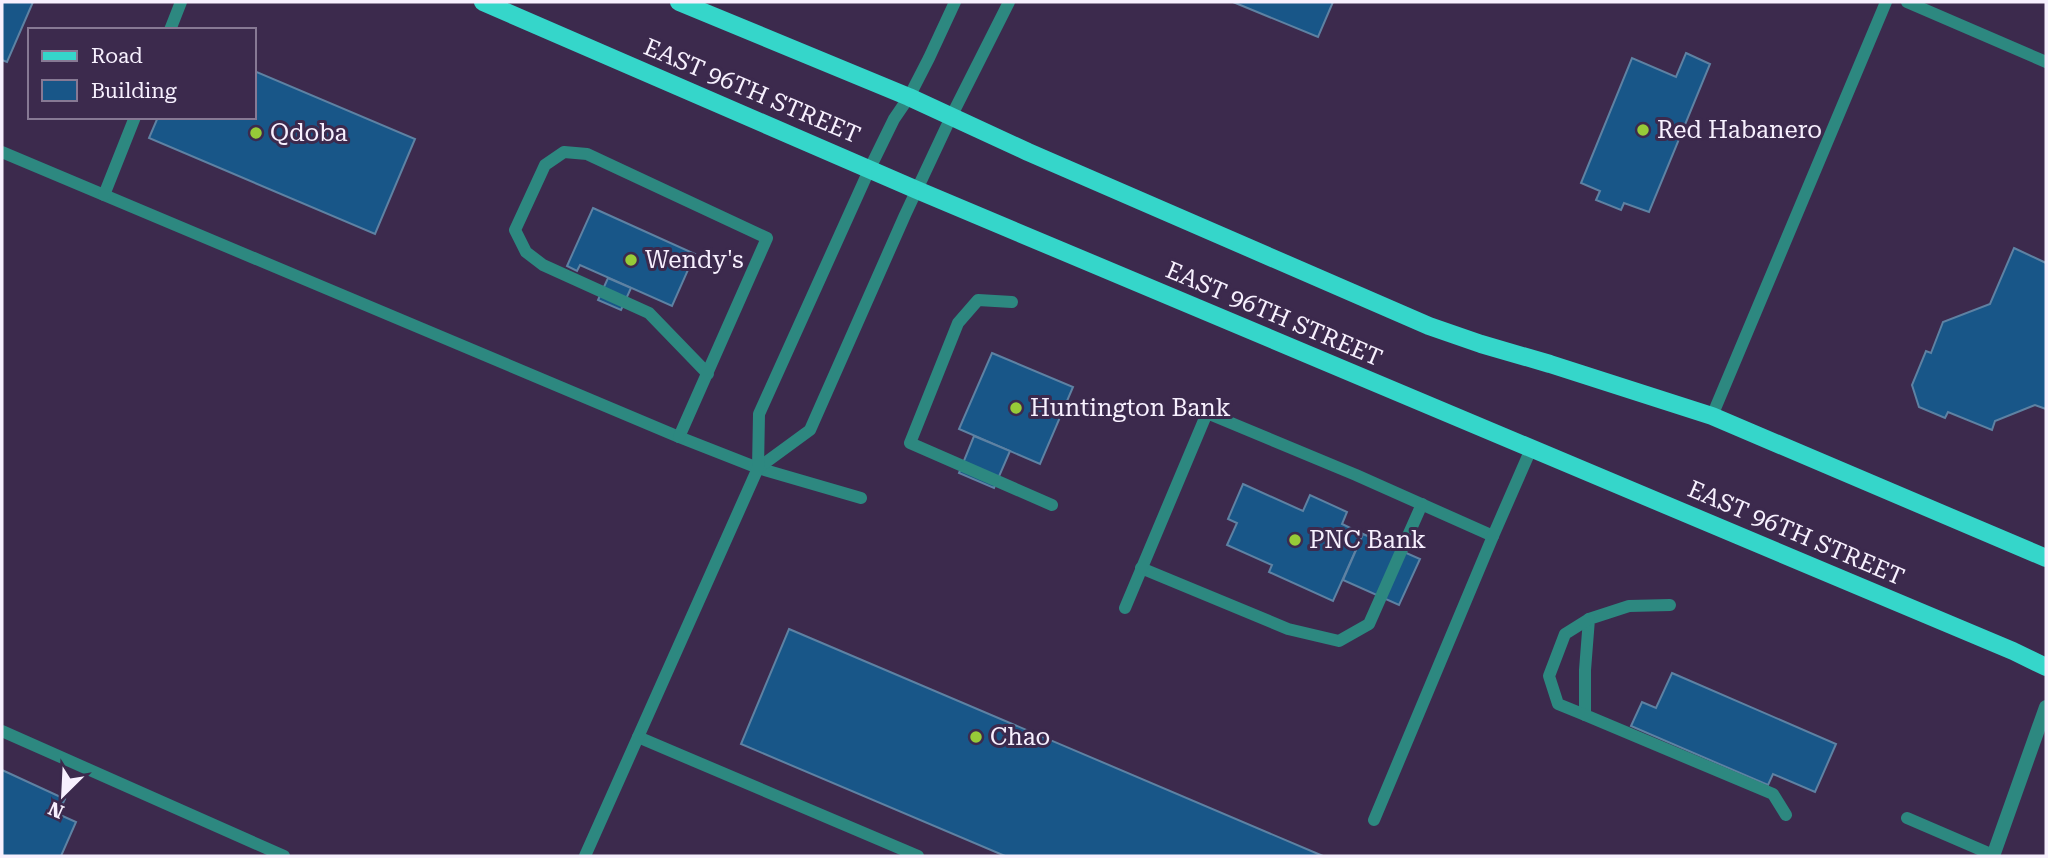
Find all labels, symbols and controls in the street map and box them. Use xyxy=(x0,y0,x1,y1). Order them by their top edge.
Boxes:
legend xyxy=(28,28,256,119)
street label: EAST 96TH STREET xyxy=(640,33,864,149)
text: Road xyxy=(91,44,143,68)
text: Building xyxy=(91,79,177,103)
place label: Red Habanero xyxy=(1657,116,1822,144)
place label: Qdoba xyxy=(270,119,348,147)
marker: Red Habanero xyxy=(1635,122,1651,138)
marker: Qdoba xyxy=(248,125,264,141)
place label: Wendy's xyxy=(645,246,744,274)
marker: Wendy's xyxy=(623,252,639,268)
street label: EAST 96TH STREET xyxy=(1162,256,1386,372)
place label: Huntington Bank xyxy=(1030,394,1231,422)
marker: Huntington Bank xyxy=(1008,400,1024,416)
street label: EAST 96TH STREET xyxy=(1684,475,1908,591)
place label: PNC Bank xyxy=(1309,526,1426,554)
marker: PNC Bank xyxy=(1287,532,1303,548)
place label: Chao xyxy=(990,723,1050,751)
marker: Chao xyxy=(968,729,984,745)
north arrow xyxy=(28,760,98,830)
text: N xyxy=(45,796,68,824)

